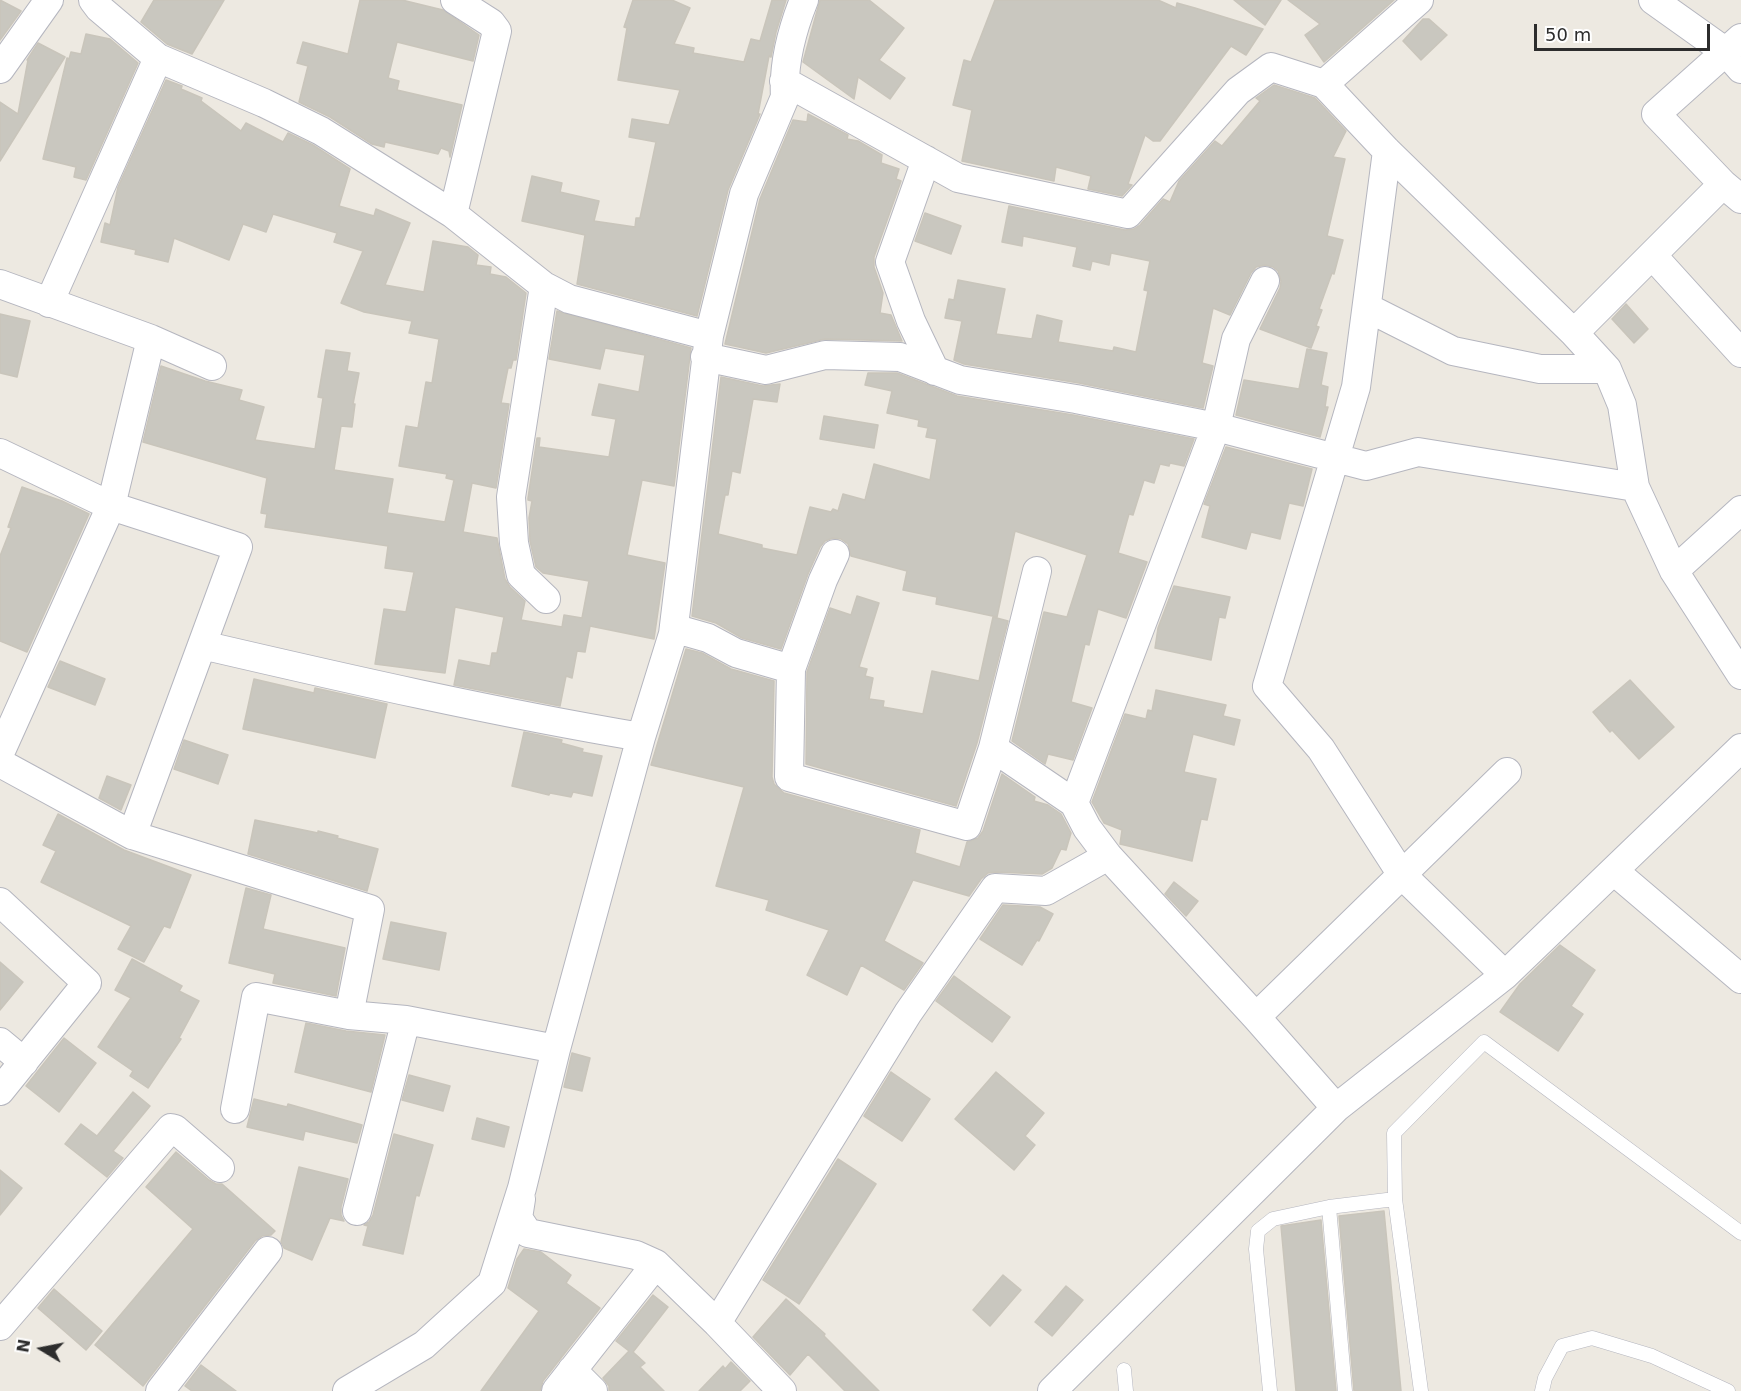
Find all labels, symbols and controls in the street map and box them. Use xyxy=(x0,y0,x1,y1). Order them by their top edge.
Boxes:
scale bar xyxy=(1537,12,1712,50)
text: 50 m xyxy=(1545,24,1591,45)
north arrow xyxy=(12,1319,72,1379)
text: N xyxy=(13,1338,34,1354)

